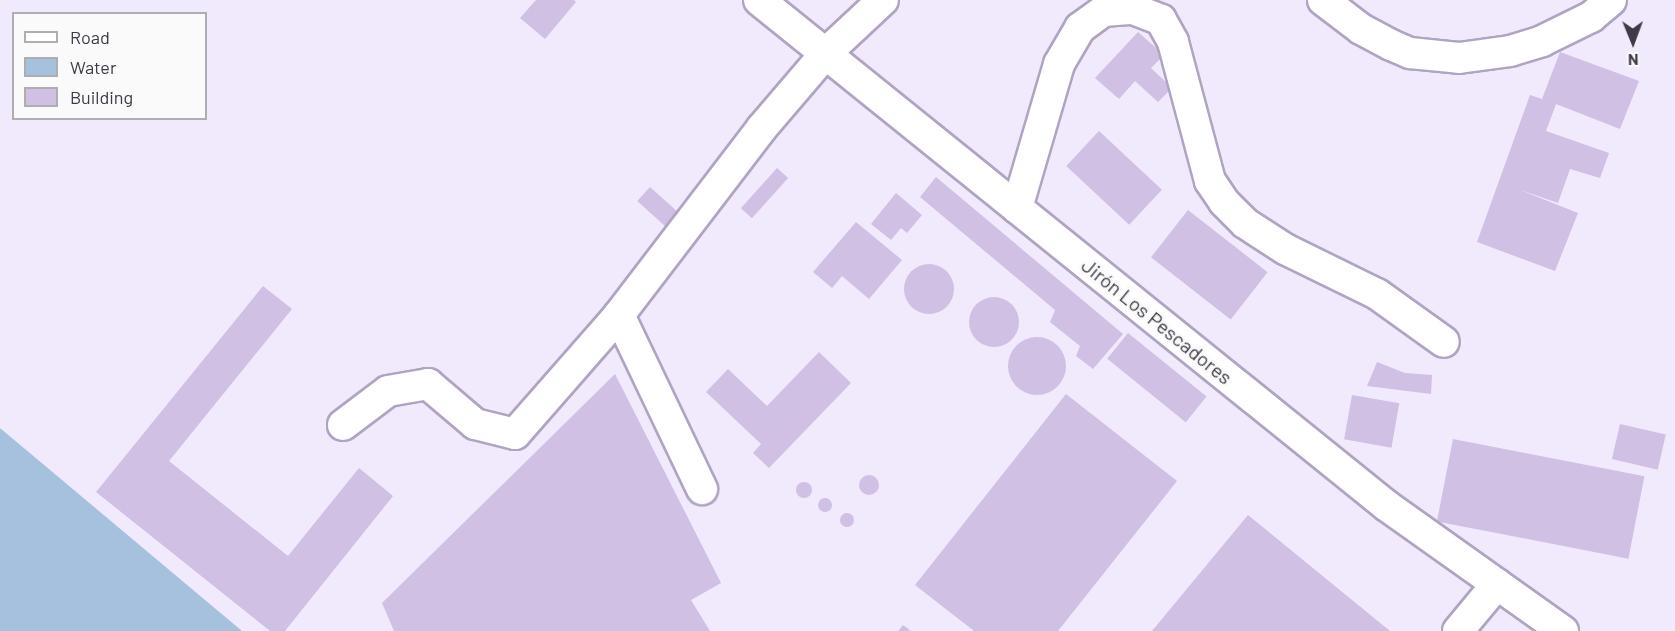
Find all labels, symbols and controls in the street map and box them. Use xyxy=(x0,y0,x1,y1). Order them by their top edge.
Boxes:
legend xyxy=(12,12,207,120)
north arrow xyxy=(1603,12,1663,72)
text: Road xyxy=(70,26,110,48)
text: N xyxy=(1628,51,1639,70)
text: Water xyxy=(70,56,117,78)
text: Building xyxy=(70,86,133,108)
street label: Jirón Los Pescadores xyxy=(1077,253,1237,389)

